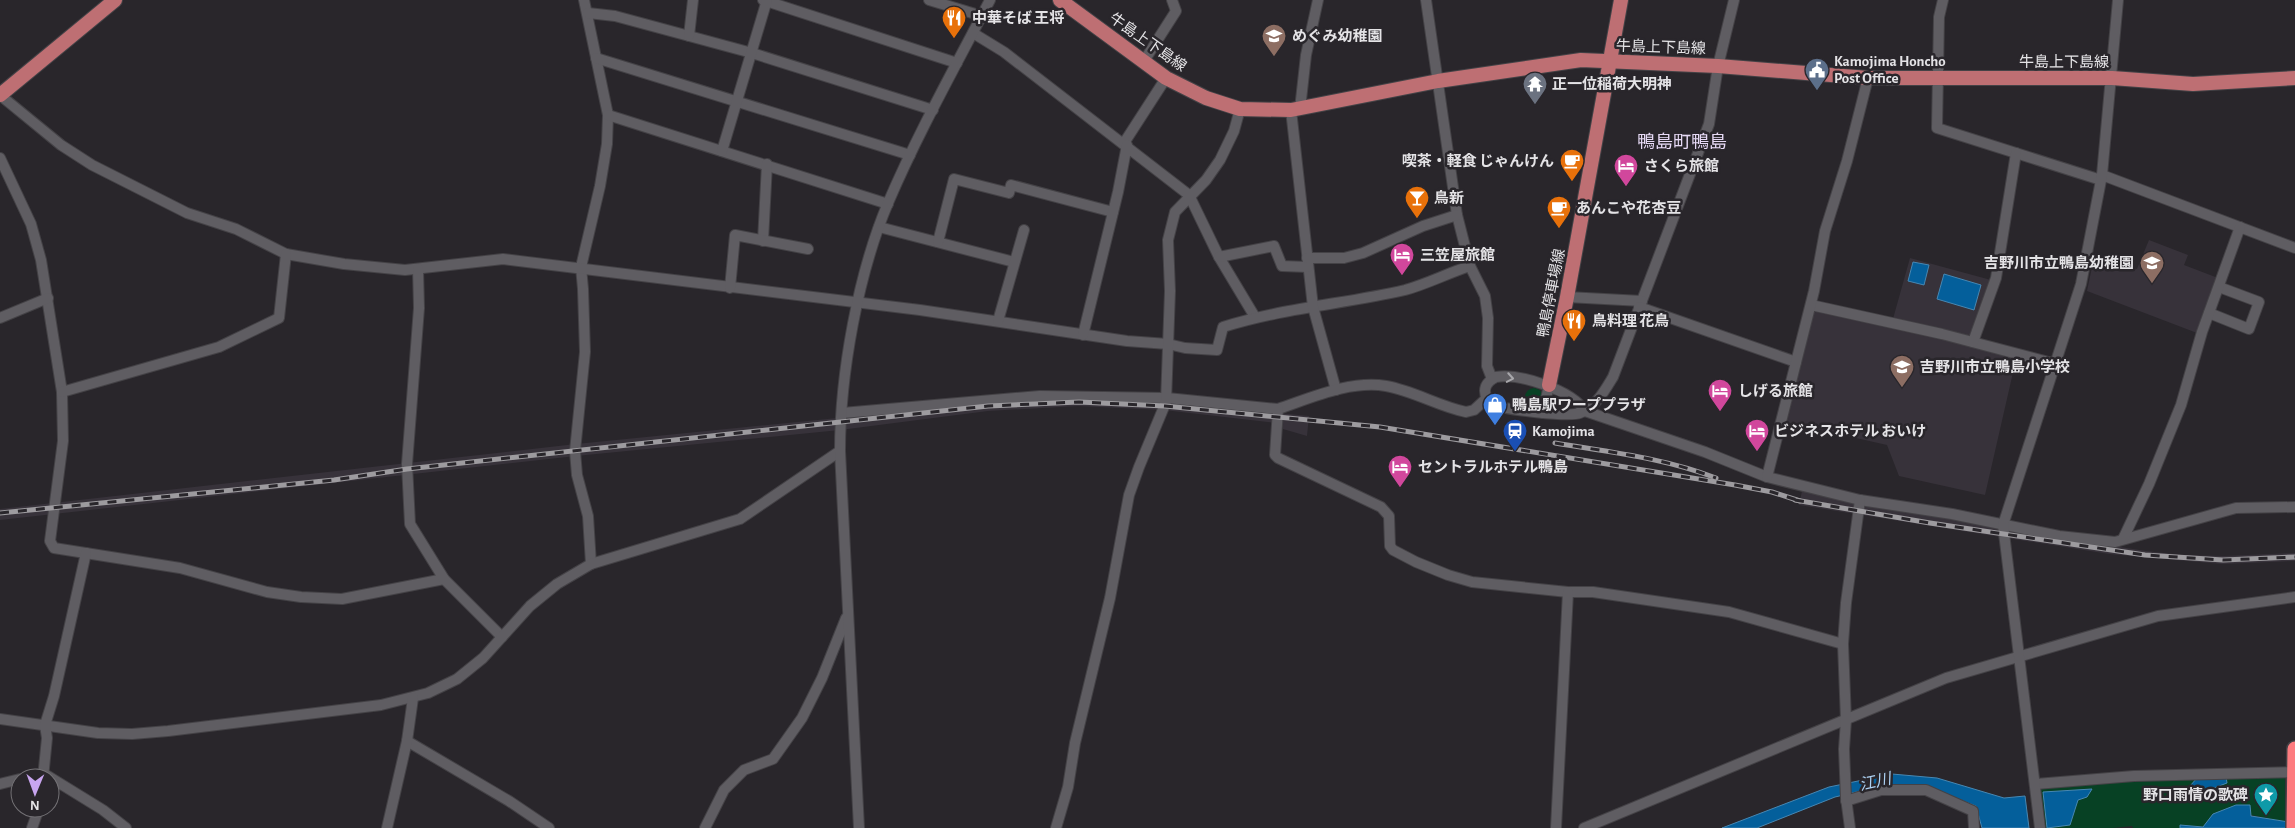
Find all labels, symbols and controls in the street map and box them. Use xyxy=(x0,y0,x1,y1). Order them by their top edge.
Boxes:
restaurant icon: 中華そば 王将 xyxy=(941,5,967,39)
place label: 中華そば 王将 xyxy=(972,10,1064,26)
street label: 牛島上下島線 xyxy=(1107,10,1189,74)
school or university icon: めぐみ幼稚園 xyxy=(1261,23,1287,57)
place label: めぐみ幼稚園 xyxy=(1292,28,1382,44)
street label: 牛島上下島線 xyxy=(1616,37,1706,57)
place label: Kamojima Honcho Post Office xyxy=(1834,54,1946,86)
street label: 牛島上下島線 xyxy=(2019,54,2109,70)
public building icon: Kamojima Honcho Post Office xyxy=(1804,57,1830,91)
temple icon: 正一位稲荷大明神 xyxy=(1522,71,1548,105)
place label: 正一位稲荷大明神 xyxy=(1552,75,1672,92)
district label: 鴨島町鴨島 xyxy=(1637,132,1727,152)
cafe icon: 喫茶・軽食 じゃんけん xyxy=(1559,148,1585,182)
place label: 喫茶・軽食 じゃんけん xyxy=(1402,153,1554,169)
hotel icon: さくら旅館 xyxy=(1613,153,1639,187)
place label: さくら旅館 xyxy=(1644,157,1719,174)
bar icon: 鳥新 xyxy=(1404,185,1430,219)
place label: 鳥新 xyxy=(1434,189,1464,206)
cafe icon: あんこや花杏豆 xyxy=(1546,195,1572,229)
place label: あんこや花杏豆 xyxy=(1576,200,1681,216)
hotel icon: 三笠屋旅館 xyxy=(1389,242,1415,276)
place label: 三笠屋旅館 xyxy=(1420,246,1495,263)
street label: 鴨島停車場線 xyxy=(1535,247,1567,339)
school or university icon: 吉野川市立鴨島幼稚園 xyxy=(2139,250,2165,284)
place label: 吉野川市立鴨島幼稚園 xyxy=(1984,254,2134,271)
restaurant icon: 鳥料理 花鳥 xyxy=(1561,308,1587,342)
place label: 鳥料理 花鳥 xyxy=(1592,312,1669,329)
school or university icon: 吉野川市立鴨島小学校 xyxy=(1889,354,1915,388)
place label: 吉野川市立鴨島小学校 xyxy=(1920,358,2070,375)
one-way arrow xyxy=(1505,372,1514,382)
hotel icon: しげる旅館 xyxy=(1707,378,1733,412)
place label: しげる旅館 xyxy=(1738,382,1813,399)
shop icon: 鴨島駅ワーププラザ xyxy=(1482,392,1508,426)
place label: 鴨島駅ワーププラザ xyxy=(1512,396,1646,413)
station icon: Kamojima xyxy=(1502,418,1528,452)
hotel icon: ビジネスホテル おいけ xyxy=(1744,418,1770,452)
place label: ビジネスホテル おいけ xyxy=(1774,423,1926,439)
place label: Kamojima xyxy=(1532,424,1595,439)
hotel icon: セントラルホテル鴨島 xyxy=(1387,454,1413,488)
place label: セントラルホテル鴨島 xyxy=(1418,458,1568,475)
north arrow xyxy=(10,768,60,818)
water label: 江川 xyxy=(1858,769,1894,793)
place icon: 野口雨情の歌碑 xyxy=(2253,782,2279,816)
place label: 野口雨情の歌碑 xyxy=(2143,787,2248,803)
text: N xyxy=(30,798,40,812)

